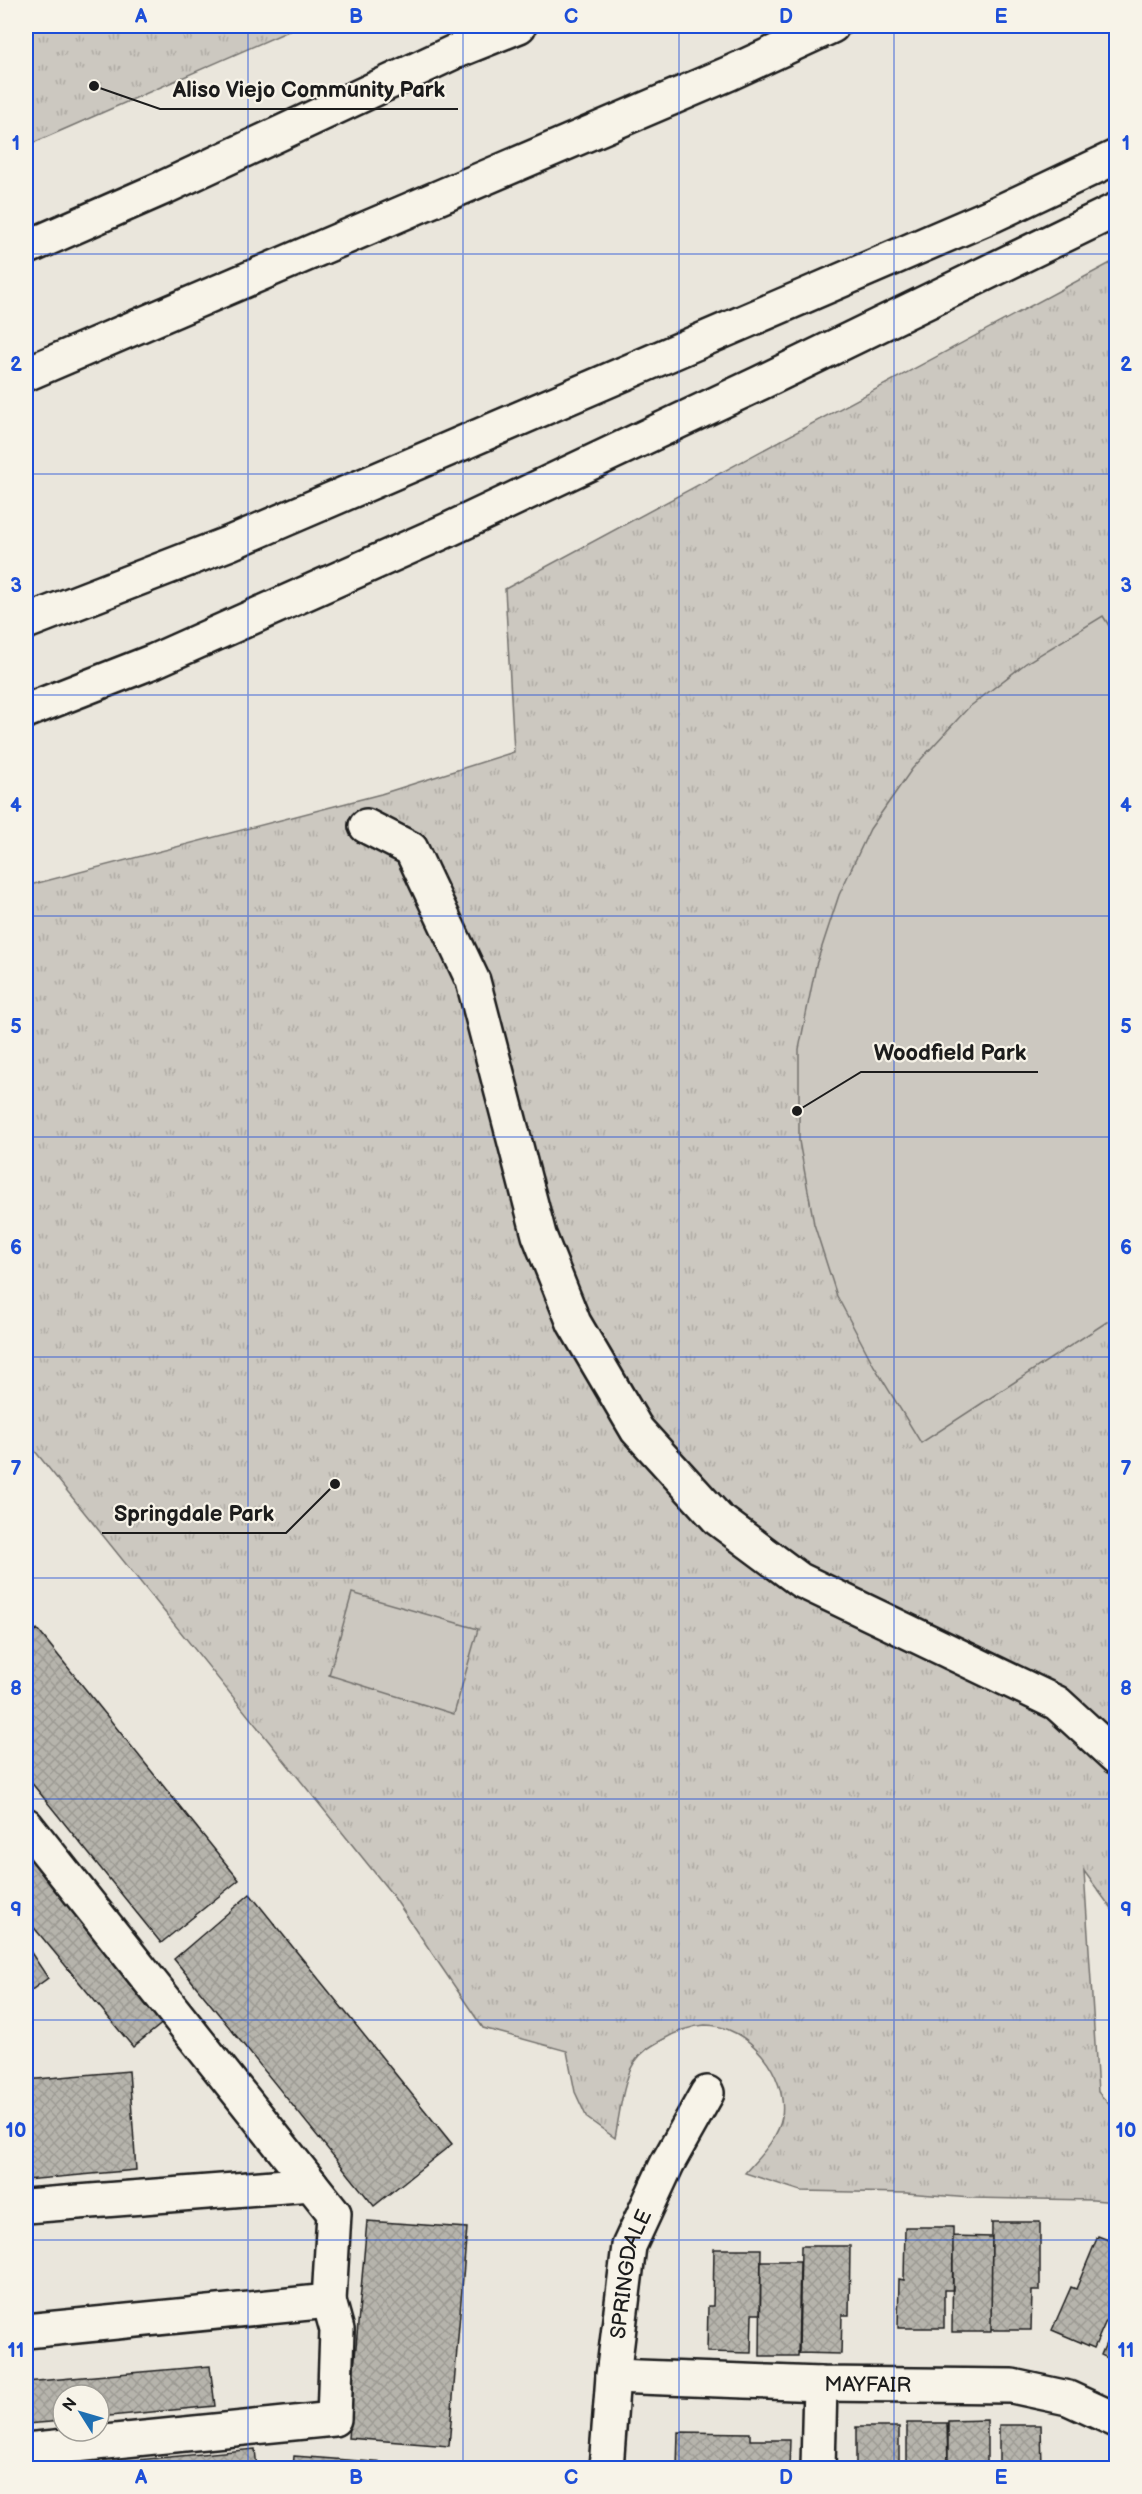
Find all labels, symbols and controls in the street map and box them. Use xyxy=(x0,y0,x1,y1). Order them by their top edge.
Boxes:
text: A xyxy=(134,5,148,29)
text: B xyxy=(349,5,363,29)
text: C xyxy=(564,5,578,29)
text: D xyxy=(779,5,793,29)
text: E xyxy=(995,5,1008,29)
callout: Aliso Viejo Community Park xyxy=(160,69,458,109)
text: Aliso Viejo Community Park xyxy=(172,77,446,104)
text: 1 xyxy=(12,132,20,156)
text: 1 xyxy=(1122,132,1130,156)
text: 2 xyxy=(10,353,22,377)
text: 2 xyxy=(1120,353,1132,377)
text: 3 xyxy=(10,574,22,598)
text: 3 xyxy=(1120,574,1132,598)
text: 4 xyxy=(10,794,22,818)
text: 4 xyxy=(1120,794,1132,818)
text: 5 xyxy=(10,1015,22,1039)
text: 5 xyxy=(1120,1015,1132,1039)
callout: Woodfield Park xyxy=(861,1032,1038,1072)
text: Woodfield Park xyxy=(874,1040,1027,1067)
text: 6 xyxy=(10,1236,22,1260)
text: 6 xyxy=(1120,1236,1132,1260)
text: 7 xyxy=(10,1457,22,1481)
text: 7 xyxy=(1120,1457,1132,1481)
callout: Springdale Park xyxy=(102,1493,286,1533)
text: Springdale Park xyxy=(114,1501,275,1528)
text: 8 xyxy=(10,1677,22,1701)
text: 8 xyxy=(1120,1677,1132,1701)
text: 9 xyxy=(10,1898,22,1922)
text: 9 xyxy=(1120,1898,1132,1922)
text: 10 xyxy=(6,2119,26,2143)
text: 10 xyxy=(1116,2119,1136,2143)
street label: SPRINGDALE xyxy=(605,2205,657,2340)
text: 11 xyxy=(8,2339,24,2363)
text: 11 xyxy=(1118,2339,1134,2363)
street label: MAYFAIR xyxy=(824,2372,912,2397)
north arrow xyxy=(51,2383,111,2443)
text: N xyxy=(59,2394,81,2415)
text: A xyxy=(134,2466,148,2490)
text: B xyxy=(349,2466,363,2490)
text: C xyxy=(564,2466,578,2490)
text: D xyxy=(779,2466,793,2490)
text: E xyxy=(995,2466,1008,2490)

